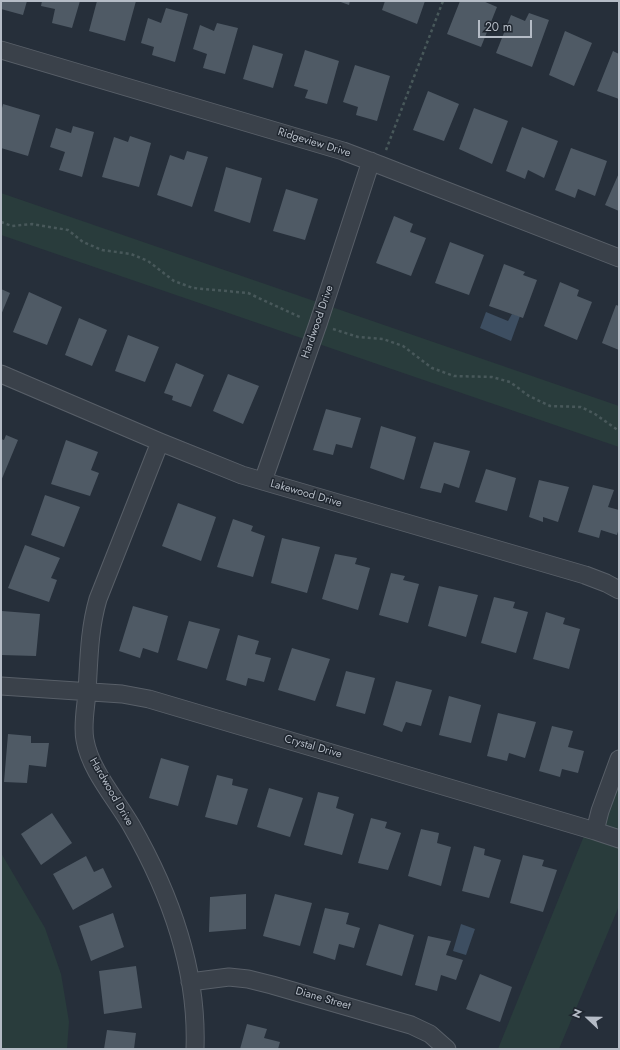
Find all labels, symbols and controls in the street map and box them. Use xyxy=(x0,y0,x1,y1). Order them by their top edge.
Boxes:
scale bar xyxy=(480,12,534,38)
text: 20 m xyxy=(485,18,512,36)
street label: Ridgeview Drive xyxy=(276,126,352,160)
street label: Hardwood Drive xyxy=(299,284,337,360)
street label: Lakewood Drive xyxy=(269,477,343,511)
street label: Crystal Drive xyxy=(283,733,343,761)
street label: Hardwood Drive xyxy=(86,756,136,828)
street label: Diane Street xyxy=(294,985,352,1013)
north arrow xyxy=(568,998,608,1038)
text: N xyxy=(568,1006,586,1021)

